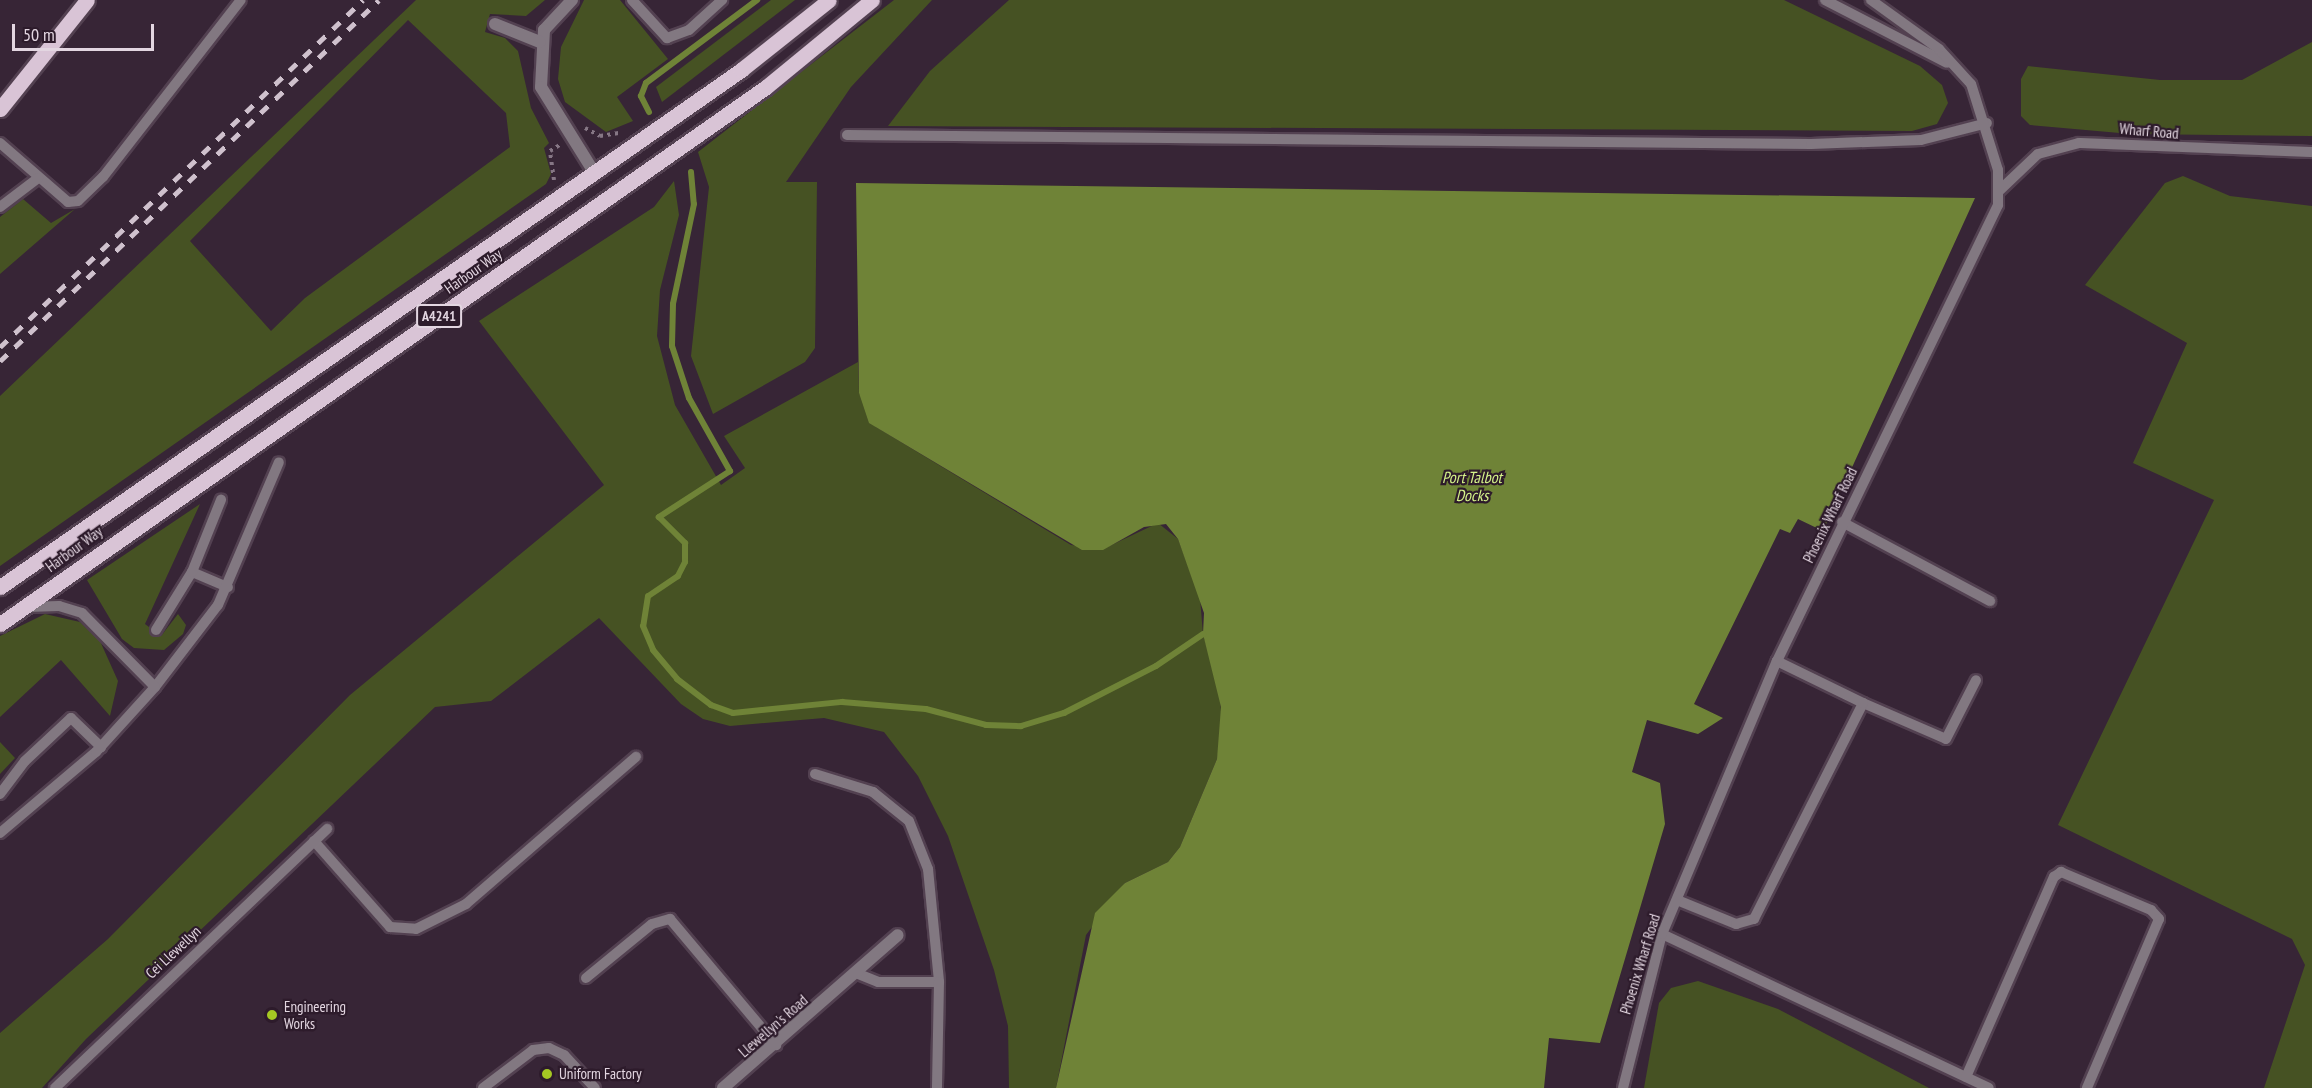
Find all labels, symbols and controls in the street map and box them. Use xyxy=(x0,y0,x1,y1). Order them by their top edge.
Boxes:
scale bar xyxy=(15,12,158,50)
text: 50 m xyxy=(23,23,55,46)
street label: Wharf Road xyxy=(2119,119,2179,143)
street label: Harbour Way xyxy=(441,245,505,297)
road number: A4241 xyxy=(415,305,463,327)
street label: Phoenix Wharf Road xyxy=(1799,464,1861,566)
water label: Port Talbot Docks xyxy=(1442,467,1502,505)
street label: Harbour Way xyxy=(42,522,106,576)
street label: Phoenix Wharf Road xyxy=(1616,911,1664,1017)
street label: Cei Llewellyn xyxy=(142,922,204,982)
street label: Llewellyn's Road xyxy=(735,991,811,1061)
place label: Engineering Works xyxy=(284,997,346,1032)
marker: Engineering Works xyxy=(265,1008,279,1022)
place label: Uniform Factory xyxy=(559,1065,642,1083)
marker: Uniform Factory xyxy=(540,1067,554,1081)

